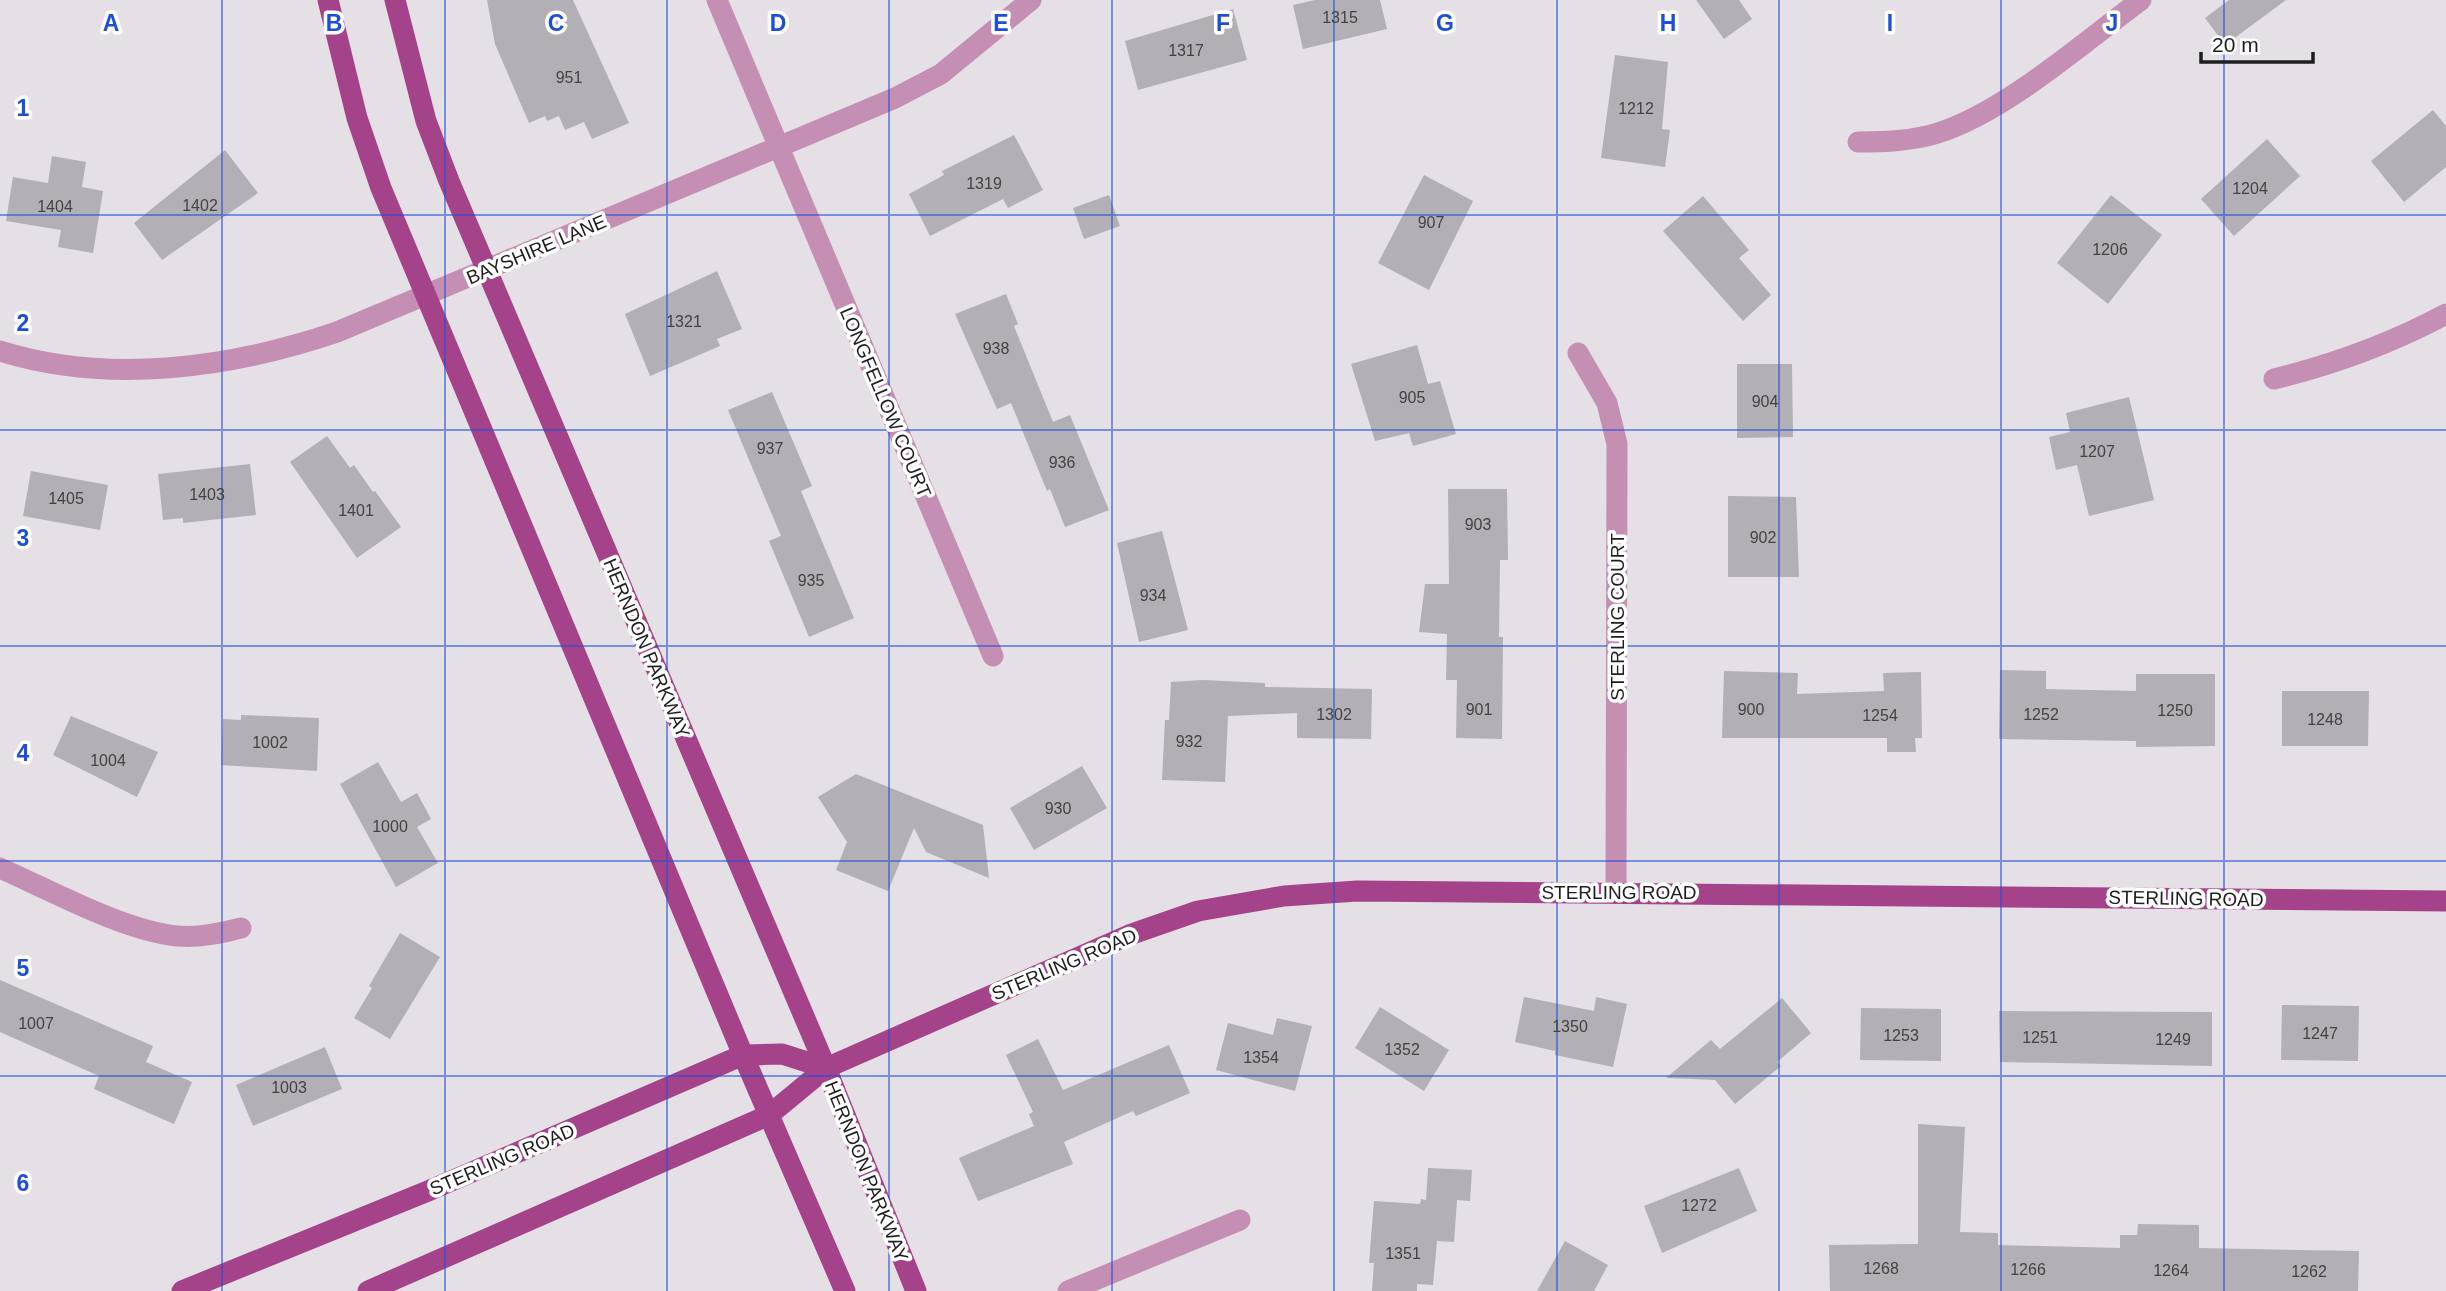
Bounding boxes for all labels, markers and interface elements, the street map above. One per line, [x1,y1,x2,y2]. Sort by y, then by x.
house number: 1315 [1322,9,1358,26]
text: A [103,10,119,36]
text: B [326,10,342,36]
text: C [548,10,564,36]
text: D [770,10,786,36]
text: E [993,10,1009,36]
text: F [1216,10,1230,36]
text: G [1436,10,1454,36]
text: H [1660,10,1676,36]
text: I [1887,10,1893,36]
text: J [2106,10,2118,36]
scale bar [2201,21,2313,65]
text: 20 m [2212,33,2259,56]
house number: 1317 [1168,42,1204,59]
house number: 951 [556,69,582,86]
text: 1 [17,95,30,121]
house number: 1212 [1618,100,1654,117]
house number: 1319 [966,175,1002,192]
house number: 1204 [2232,180,2268,197]
house number: 1402 [182,197,218,214]
house number: 1404 [37,198,73,215]
street label: BAYSHIRE LANE [463,211,609,288]
house number: 907 [1418,214,1444,231]
house number: 1206 [2092,241,2128,258]
street label: LONGFELLOW COURT [836,304,935,501]
text: 2 [17,310,29,336]
house number: 1321 [666,313,702,330]
house number: 938 [983,340,1009,357]
house number: 905 [1399,389,1425,406]
house number: 904 [1752,393,1778,410]
house number: 937 [757,440,783,457]
house number: 1207 [2079,443,2115,460]
house number: 936 [1049,454,1075,471]
house number: 1403 [189,486,225,503]
house number: 1405 [48,490,84,507]
house number: 1401 [338,502,374,519]
house number: 903 [1465,516,1491,533]
text: 3 [17,525,29,551]
house number: 902 [1750,529,1776,546]
street label: STERLING COURT [1607,533,1628,701]
street label: HERNDON PARKWAY [599,555,694,741]
house number: 935 [798,572,824,589]
house number: 934 [1140,587,1166,604]
house number: 901 [1466,701,1492,718]
house number: 900 [1738,701,1764,718]
house number: 1250 [2157,702,2193,719]
house number: 1302 [1316,706,1352,723]
house number: 1252 [2023,706,2059,723]
house number: 1254 [1862,707,1898,724]
house number: 1248 [2307,711,2343,728]
house number: 932 [1176,733,1202,750]
house number: 1002 [252,734,288,751]
text: 4 [17,740,30,766]
house number: 1004 [90,752,126,769]
house number: 930 [1045,800,1071,817]
house number: 1000 [372,818,408,835]
street label: STERLING ROAD [1541,882,1697,903]
street label: STERLING ROAD [2108,887,2264,910]
street label: STERLING ROAD [989,924,1140,1004]
text: 5 [17,955,30,981]
house number: 1007 [18,1015,54,1032]
house number: 1350 [1552,1018,1588,1035]
house number: 1247 [2302,1025,2338,1042]
house number: 1253 [1883,1027,1919,1044]
house number: 1251 [2022,1029,2058,1046]
house number: 1249 [2155,1031,2191,1048]
house number: 1352 [1384,1041,1420,1058]
house number: 1354 [1243,1049,1279,1066]
street label: HERNDON PARKWAY [821,1078,913,1265]
house number: 1003 [271,1079,307,1096]
street label: STERLING ROAD [427,1119,578,1199]
text: 6 [17,1170,29,1196]
house number: 1272 [1681,1197,1717,1214]
house number: 1351 [1385,1245,1421,1262]
house number: 1268 [1863,1260,1899,1277]
house number: 1266 [2010,1261,2046,1278]
house number: 1264 [2153,1262,2189,1279]
house number: 1262 [2291,1263,2327,1280]

